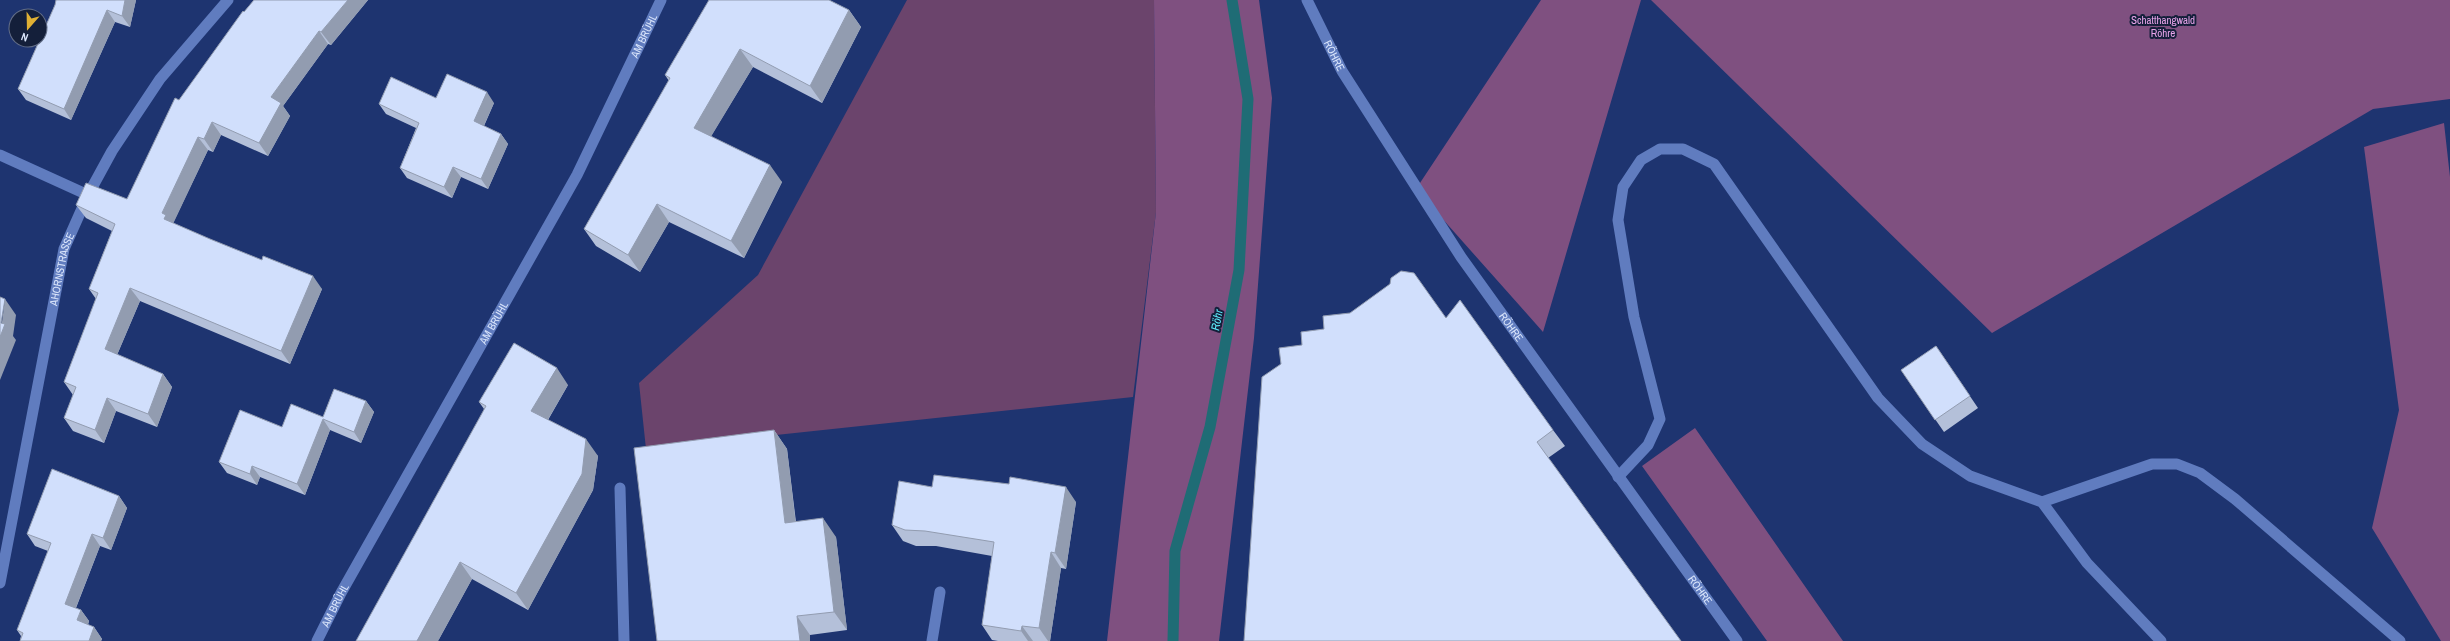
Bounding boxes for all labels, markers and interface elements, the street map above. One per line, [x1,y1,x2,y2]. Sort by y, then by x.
north arrow [8,8,48,48]
street label: AM BRÜHL [627,12,660,61]
park label: Schatthangwald Röhre [2131,13,2195,40]
text: N [19,30,30,45]
street label: RÖHRE [1321,38,1348,73]
street label: AHORNSTRASSE [46,230,77,308]
street label: AM BRÜHL [476,299,511,347]
water label: Röhr [1207,307,1227,332]
street label: RÖHRE [1496,310,1526,344]
street label: RÖHRE [1685,573,1716,607]
street label: AM BRÜHL [318,581,352,630]

